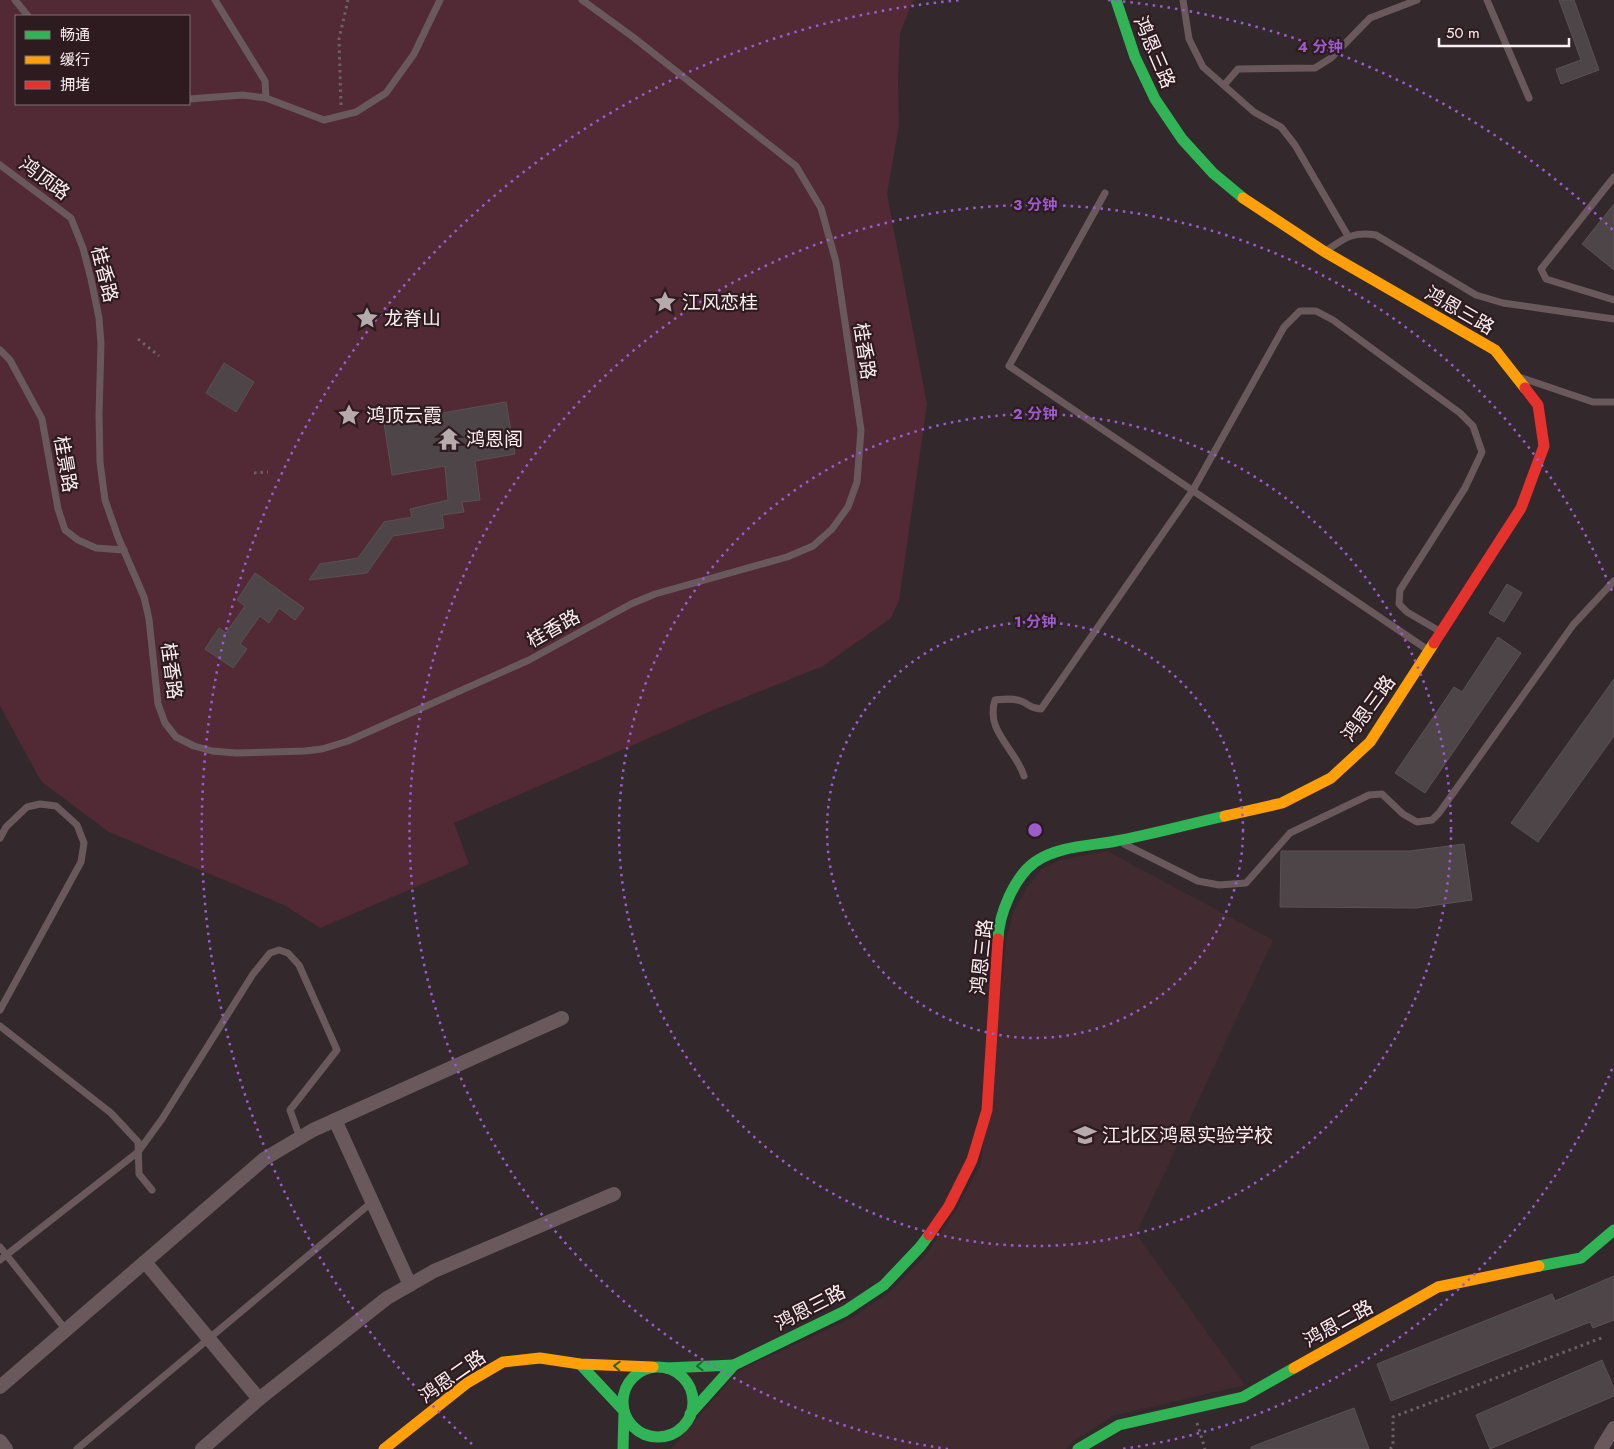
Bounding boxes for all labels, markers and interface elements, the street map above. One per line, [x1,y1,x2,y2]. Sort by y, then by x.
street label: 鸿恩三路 [1127,12,1182,92]
legend [15,15,190,105]
scale bar [1439,15,1569,47]
text: 50 m [1446,22,1480,44]
text: 畅通 [60,24,90,46]
text: 4 分钟 [1298,36,1342,58]
text: 缓行 [60,49,90,71]
text: 拥堵 [60,74,90,96]
street label: 鸿顶路 [14,150,76,206]
text: 3 分钟 [1013,194,1057,216]
street label: 桂香路 [85,243,125,305]
street label: 鸿恩三路 [1420,280,1499,341]
place icon: 江风恋桂 [652,289,678,315]
place label: 江风恋桂 [682,289,758,316]
place icon: 龙脊山 [354,305,380,331]
place label: 龙脊山 [384,305,441,332]
street label: 桂香路 [847,321,882,381]
place icon: 鸿顶云霞 [336,402,362,428]
place label: 鸿顶云霞 [366,402,442,429]
text: 2 分钟 [1013,403,1057,425]
temple icon: 鸿恩阁 [436,426,462,452]
place label: 鸿恩阁 [466,426,523,453]
street label: 桂景路 [47,434,84,495]
street label: 桂香路 [522,603,585,654]
text: 1 分钟 [1014,611,1056,633]
street label: 桂香路 [155,641,188,701]
street label: 鸿恩三路 [1335,670,1402,747]
centre of rings [1026,821,1044,839]
street label: 鸿恩三路 [964,918,999,996]
school or university icon: 江北区鸿恩实验学校 [1072,1122,1098,1148]
place label: 江北区鸿恩实验学校 [1102,1122,1273,1149]
street label: 鸿恩三路 [770,1278,850,1337]
street label: 鸿恩二路 [1298,1293,1378,1354]
street label: 鸿恩二路 [413,1344,491,1409]
one-way arrow [613,1360,621,1371]
one-way arrow [695,1361,703,1372]

